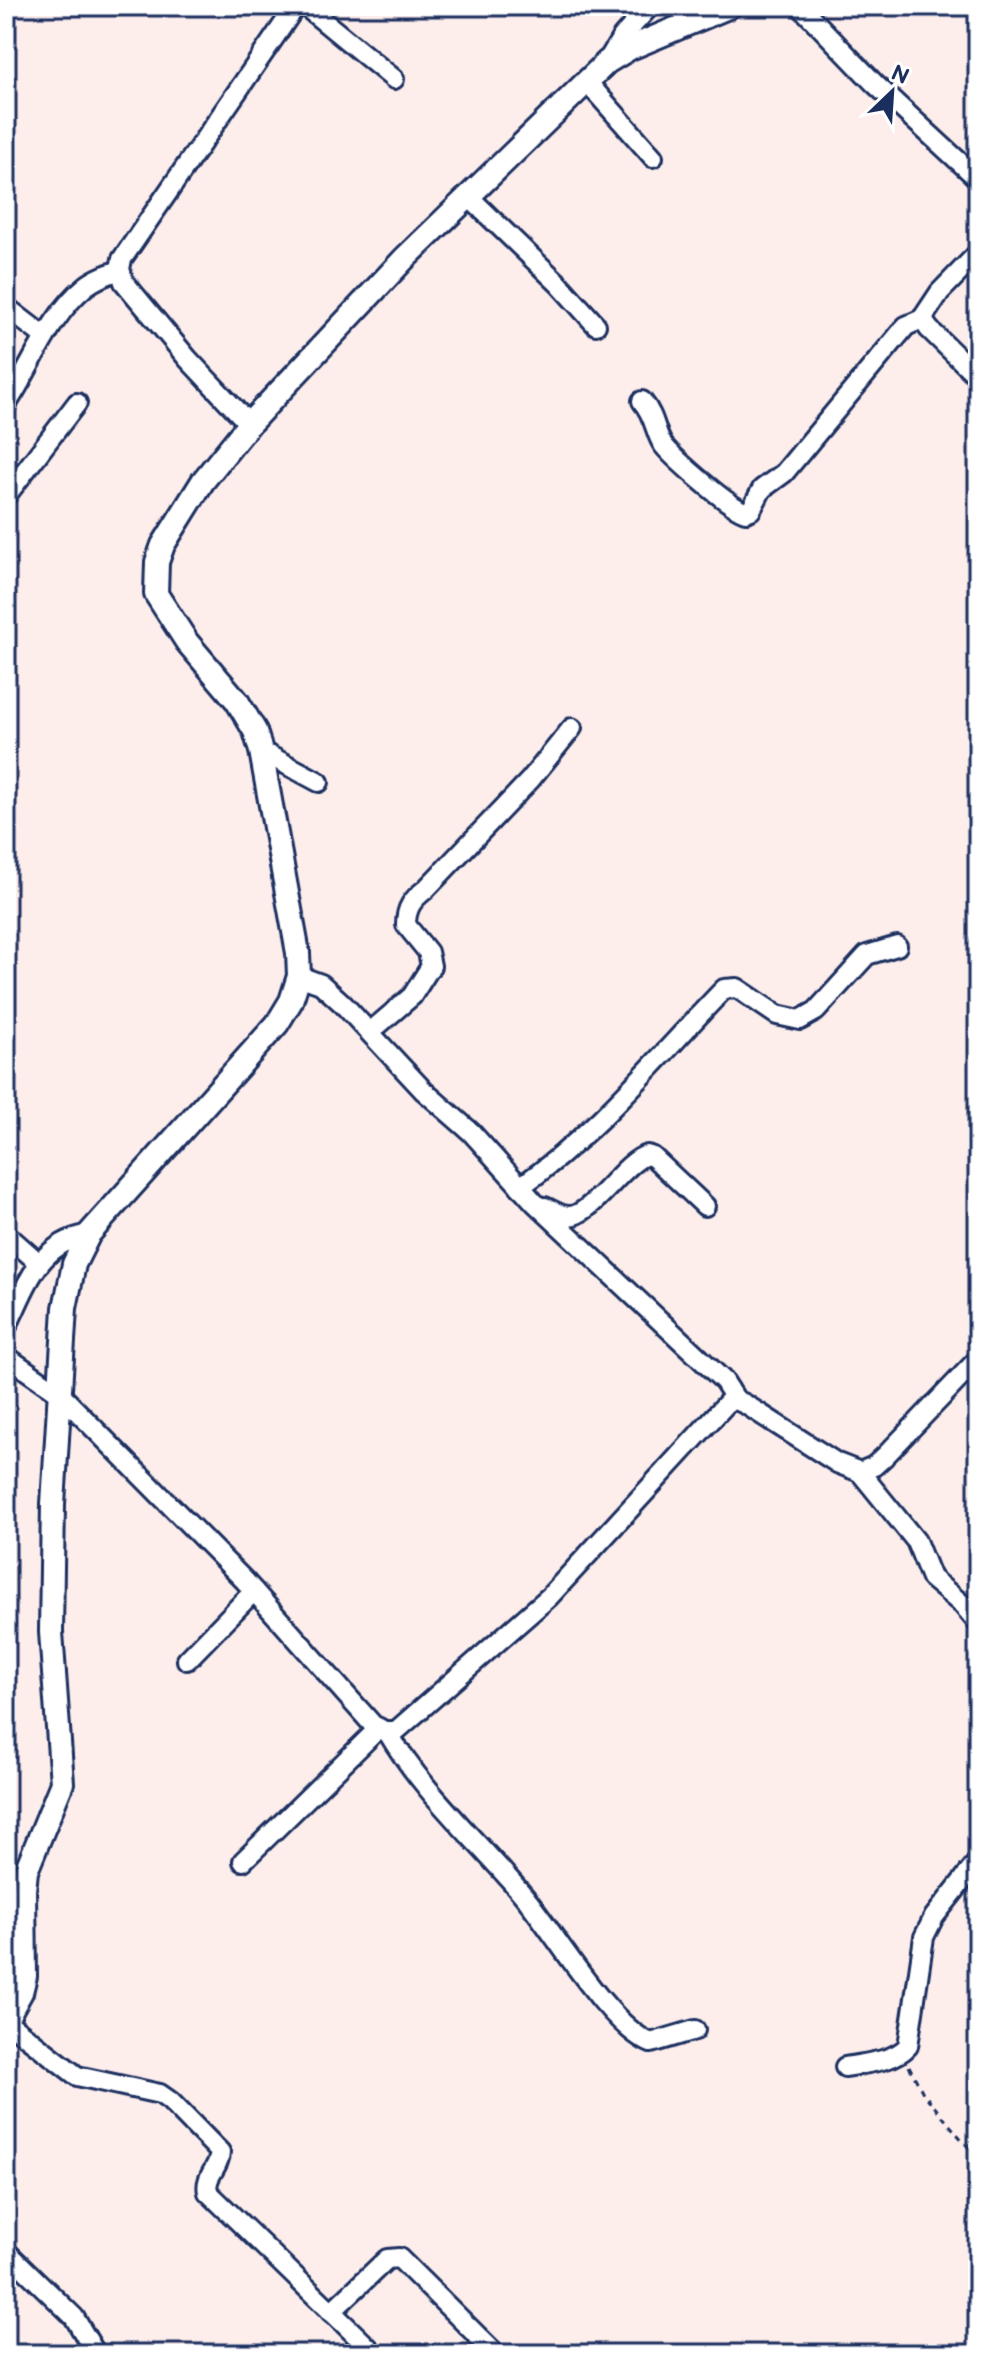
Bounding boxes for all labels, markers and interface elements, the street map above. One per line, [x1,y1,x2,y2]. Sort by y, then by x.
north arrow [852,52,932,132]
text: N [887,60,913,91]

